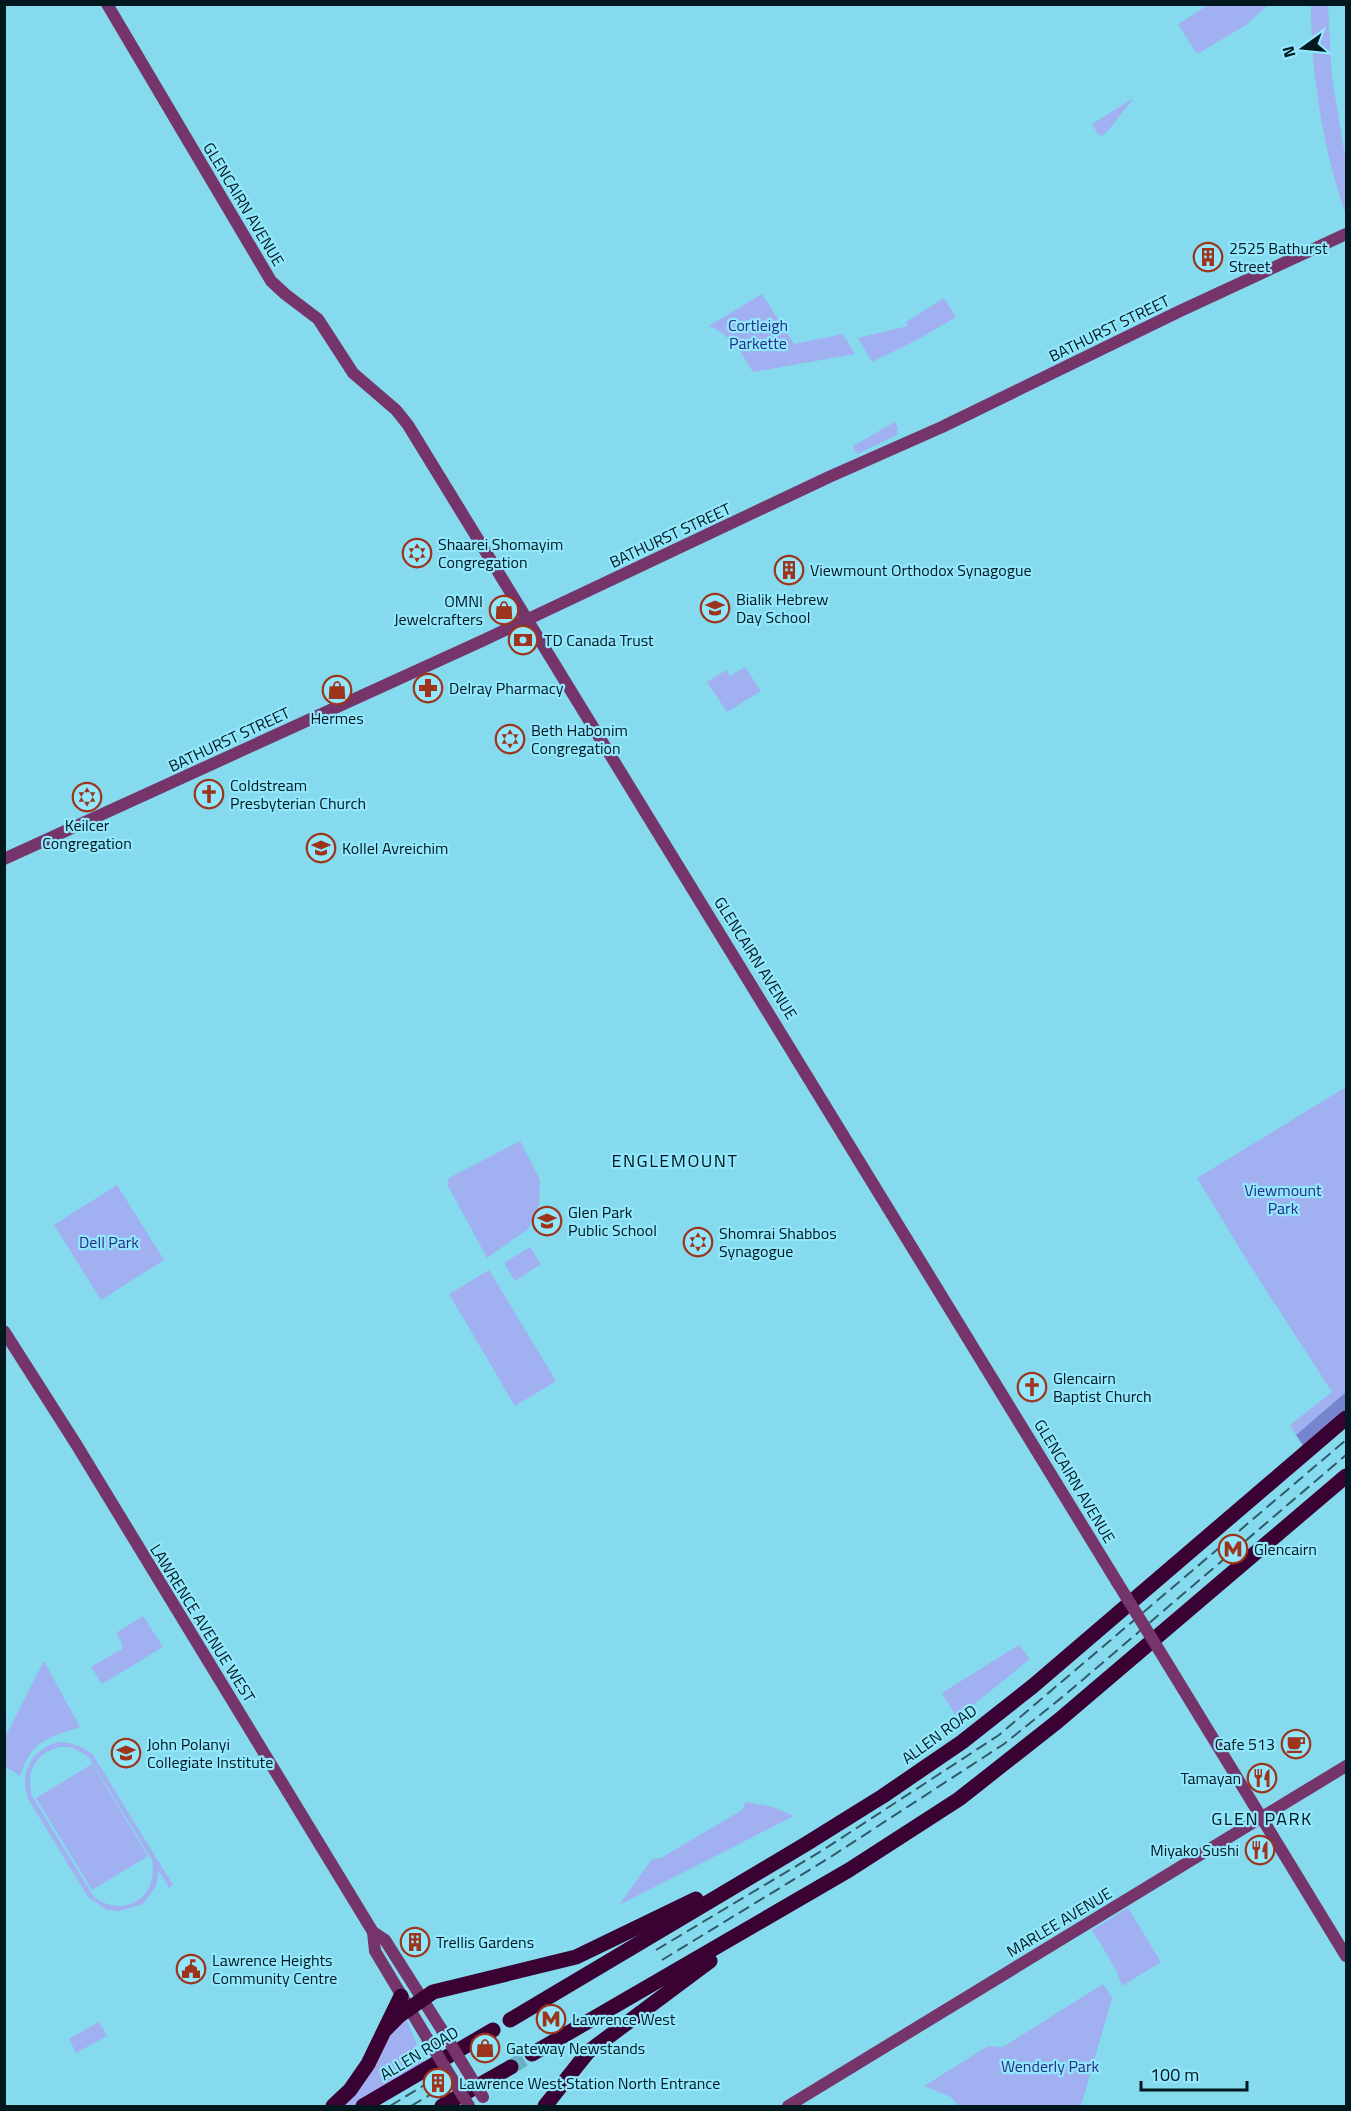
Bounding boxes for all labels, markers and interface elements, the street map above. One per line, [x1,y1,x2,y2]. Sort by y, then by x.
north arrow [1273,18,1333,78]
text: N [1275,43,1302,60]
street label: GLENCAIRN AVENUE [197,137,291,271]
place label: 2525 Bathurst Street [1229,236,1328,278]
building icon: 2525 Bathurst Street [1192,241,1224,273]
street label: BATHURST STREET [1045,288,1174,368]
park label: Cortleigh Parkette [728,313,788,355]
street label: BATHURST STREET [605,496,735,574]
place label: Shaarei Shomayim Congregation [438,532,563,574]
synagogue icon: Shaarei Shomayim Congregation [401,537,433,569]
building icon: Viewmount Orthodox Synagogue [773,554,805,586]
place label: Viewmount Orthodox Synagogue [810,558,1032,582]
place label: Bialik Hebrew Day School [736,587,829,629]
place label: OMNI Jewelcrafters [394,589,483,631]
school or university icon: Bialik Hebrew Day School [699,592,731,624]
shop icon: OMNI Jewelcrafters [488,594,520,626]
bank icon: TD Canada Trust [507,624,539,656]
place label: TD Canada Trust [544,628,654,652]
pharmacy icon: Delray Pharmacy [412,672,444,704]
shop icon: Hermes [321,674,353,706]
place label: Delray Pharmacy [449,676,564,700]
street label: BATHURST STREET [164,700,294,778]
place label: Hermes [310,706,364,730]
place label: Beth Habonim Congregation [531,718,628,760]
synagogue icon: Beth Habonim Congregation [494,723,526,755]
place label: Coldstream Presbyterian Church [230,773,366,815]
church icon: Coldstream Presbyterian Church [193,778,225,810]
synagogue icon: Keilcer Congregation [71,781,103,813]
place label: Keilcer Congregation [42,813,132,855]
school or university icon: Kollel Avreichim [305,832,337,864]
place label: Kollel Avreichim [342,836,448,860]
street label: GLENCAIRN AVENUE [709,892,804,1024]
district label: ENGLEMOUNT [611,1147,739,1174]
park label: Viewmount Park [1244,1178,1322,1220]
place label: Glen Park Public School [568,1200,657,1242]
school or university icon: Glen Park Public School [531,1205,563,1237]
place label: Shomrai Shabbos Synagogue [719,1221,837,1263]
synagogue icon: Shomrai Shabbos Synagogue [682,1226,714,1258]
park label: Dell Park [79,1230,139,1254]
place label: Glencairn Baptist Church [1053,1366,1152,1408]
church icon: Glencairn Baptist Church [1016,1371,1048,1403]
street label: GLENCAIRN AVENUE [1028,1414,1122,1548]
metro station icon: Glencairn [1217,1533,1249,1565]
place label: Glencairn [1254,1537,1317,1561]
street label: LAWRENCE AVENUE WEST [144,1539,262,1707]
street label: ALLEN ROAD [896,1698,982,1770]
cafe icon: Cafe 513 [1280,1728,1312,1760]
place label: John Polanyi Collegiate Institute [147,1732,273,1774]
place label: Cafe 513 [1215,1732,1275,1756]
school or university icon: John Polanyi Collegiate Institute [110,1737,142,1769]
restaurant icon: Tamayan [1246,1762,1278,1794]
place label: Tamayan [1180,1766,1241,1790]
district label: GLEN PARK [1211,1805,1313,1832]
restaurant icon: Miyako Sushi [1244,1834,1276,1866]
place label: Miyako Sushi [1150,1838,1239,1862]
street label: MARLEE AVENUE [1002,1881,1116,1963]
building icon: Trellis Gardens [399,1926,431,1958]
place label: Trellis Gardens [436,1930,534,1954]
place label: Lawrence Heights Community Centre [212,1948,337,1990]
public building icon: Lawrence Heights Community Centre [175,1953,207,1985]
metro station icon: Lawrence West [535,2003,567,2035]
place label: Lawrence West [572,2007,676,2031]
street label: ALLEN ROAD [375,2020,463,2086]
shop icon: Gateway Newstands [469,2032,501,2064]
place label: Gateway Newstands [506,2036,645,2060]
park label: Wenderly Park [1001,2054,1099,2078]
scale bar [1141,2054,1248,2092]
text: 100 m [1150,2061,1199,2088]
building icon: Lawrence West Station North Entrance [422,2067,454,2099]
place label: Lawrence West Station North Entrance [459,2071,720,2095]

